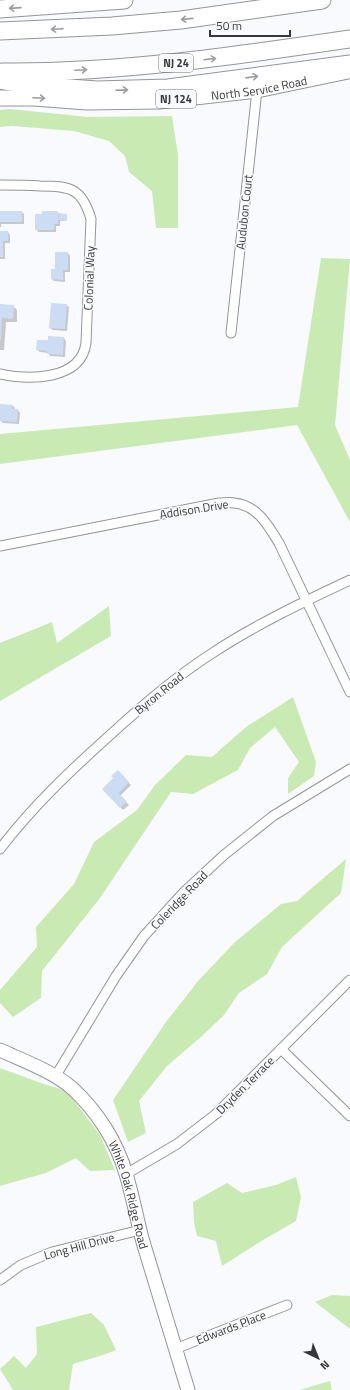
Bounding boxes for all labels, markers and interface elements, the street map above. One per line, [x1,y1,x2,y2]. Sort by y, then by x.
one-way arrow [9,5,22,12]
scale bar [210,12,290,38]
one-way arrow [181,15,194,23]
text: 50 m [216,16,242,35]
one-way arrow [51,25,64,33]
road number: NJ 24 [159,54,193,72]
one-way arrow [203,55,216,63]
one-way arrow [74,66,87,73]
street label: North Service Road [210,70,309,105]
one-way arrow [245,73,258,81]
one-way arrow [115,86,128,93]
road number: NJ 124 [156,90,196,108]
one-way arrow [32,95,45,102]
street label: Audubon Court [231,173,257,251]
street label: Colonial Way [78,245,100,311]
street label: Addison Drive [158,494,230,524]
street label: Byron Road [130,667,188,719]
street label: Coleridge Road [146,866,212,934]
street label: Dryden Terrace [211,1051,279,1119]
street label: White Oak Ridge Road [104,1137,154,1251]
street label: Long Hill Drive [42,1227,116,1265]
street label: Edwards Place [193,1305,269,1349]
north arrow [298,1338,338,1378]
text: N [317,1357,333,1374]

